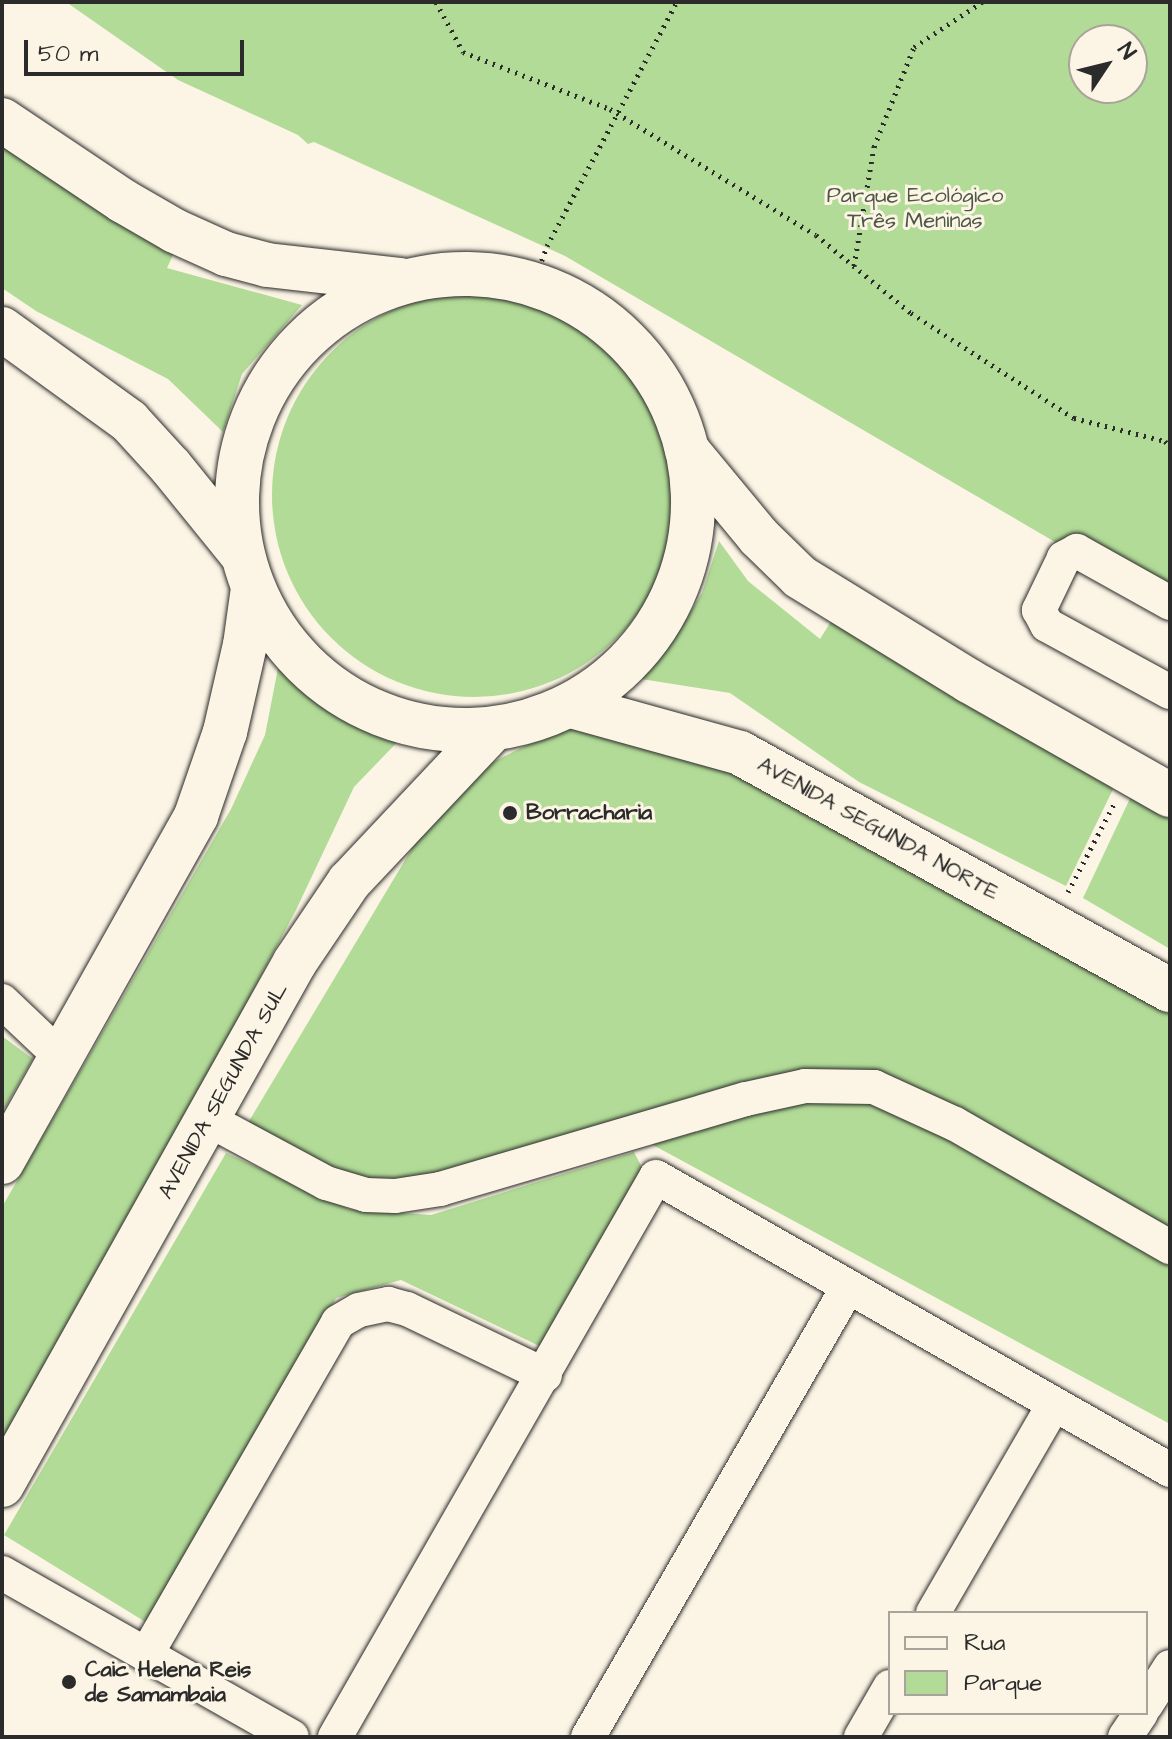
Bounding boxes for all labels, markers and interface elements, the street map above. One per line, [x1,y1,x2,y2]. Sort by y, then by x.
scale bar [28,24,248,74]
north arrow [1068,24,1148,104]
text: 50 m [38,37,98,71]
text: N [1110,37,1143,66]
park label: Parque Ecológico Três Meninas [827,182,1003,234]
street label: AVENIDA SEGUNDA NORTE [753,752,1003,906]
place label: Borracharia [526,800,652,826]
marker: Borracharia [501,804,519,822]
street label: AVENIDA SEGUNDA SUL [153,978,293,1204]
legend [888,1611,1148,1715]
text: Rua [964,1626,1006,1660]
place label: Caic Helena Reis de Samambaia [85,1656,251,1708]
text: Parque [964,1666,1042,1700]
marker: Caic Helena Reis de Samambaia [60,1673,78,1691]

